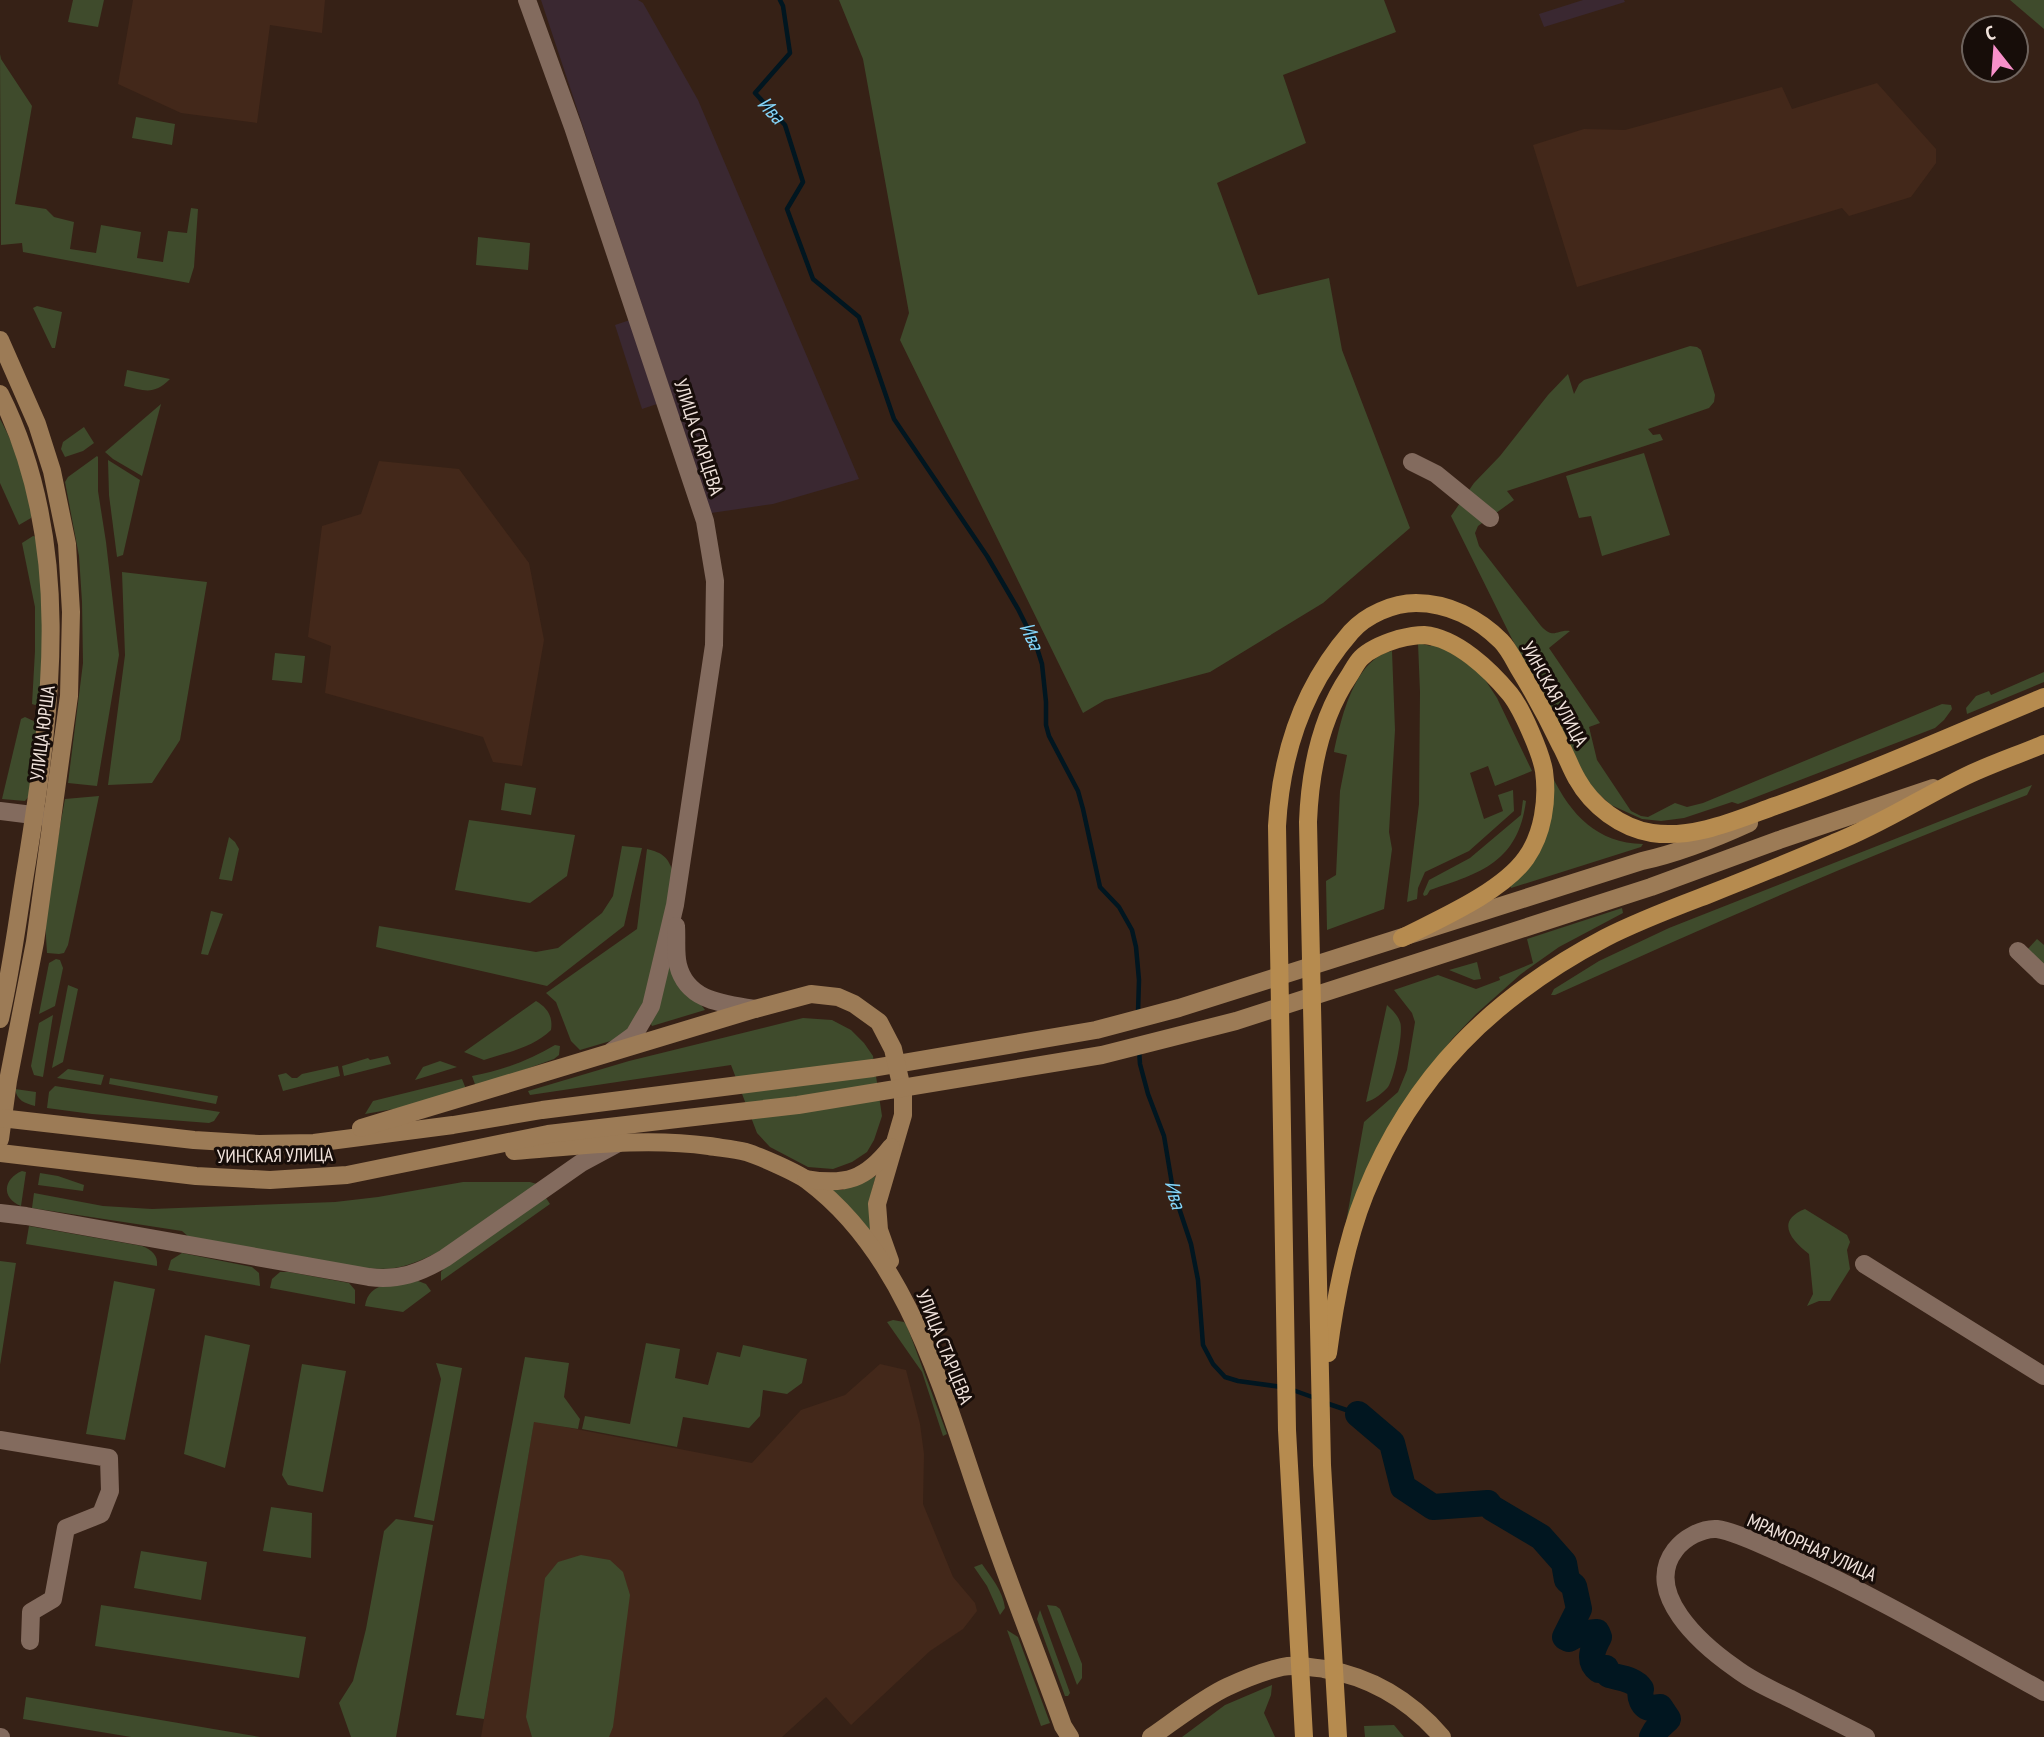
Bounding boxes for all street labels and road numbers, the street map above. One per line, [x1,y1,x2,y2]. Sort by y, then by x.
street label: УЛИЦА СТАРЦЕВА [669,376,729,498]
street label: УИНСКАЯ УЛИЦА [1516,637,1594,751]
street label: УЛИЦА ЮРША [24,684,60,782]
street label: УИНСКАЯ УЛИЦА [217,1142,333,1168]
street label: УЛИЦА СТАРЦЕВА [911,1286,979,1408]
street label: МРАМОРНАЯ УЛИЦА [1744,1508,1880,1586]

